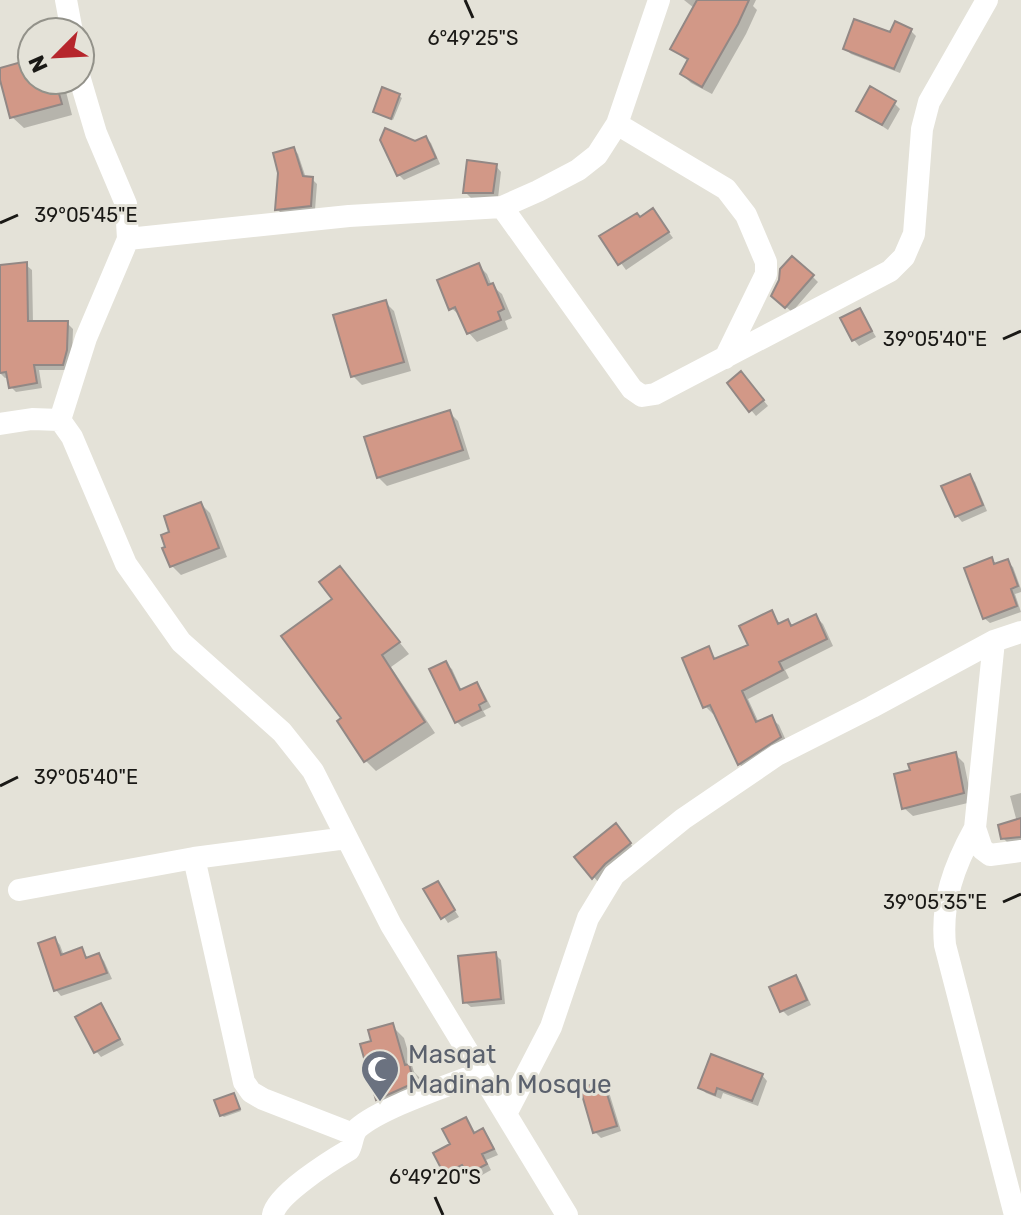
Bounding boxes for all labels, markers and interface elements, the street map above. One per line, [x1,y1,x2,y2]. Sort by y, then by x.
north arrow [16,16,96,96]
text: 6°49'25"S [428,26,518,50]
text: N [23,51,54,77]
text: 39°05'45"E [34,203,138,227]
text: 39°05'40"E [883,327,987,351]
text: 39°05'40"E [34,765,138,789]
text: 39°05'35"E [883,890,987,914]
place label: Masqat Madinah Mosque [408,1039,612,1100]
mosque icon: Masqat Madinah Mosque [359,1048,401,1103]
text: 6°49'20"S [389,1165,481,1189]

